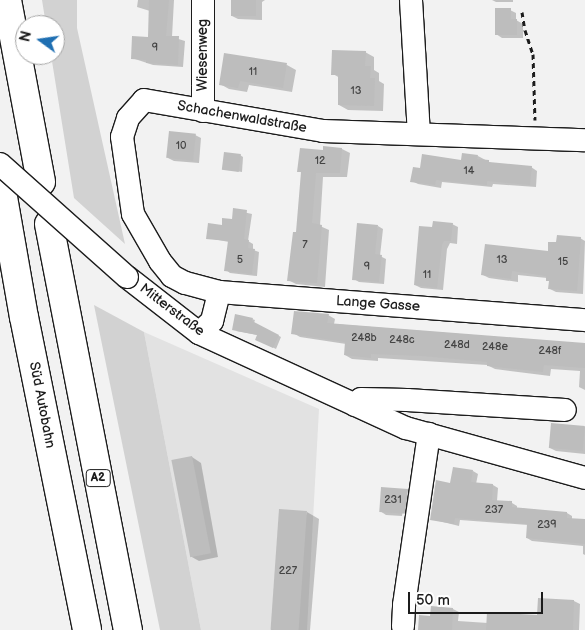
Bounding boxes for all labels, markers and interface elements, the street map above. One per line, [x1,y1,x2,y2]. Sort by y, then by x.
north arrow [15,15,65,65]
street label: Wiesenweg [195,19,211,91]
text: N [16,29,35,44]
house number: 9 [152,41,158,55]
house number: 11 [249,65,257,79]
house number: 13 [350,84,362,98]
street label: Schachenwaldstraße [176,97,308,137]
house number: 10 [176,139,186,153]
house number: 12 [315,154,325,168]
house number: 14 [464,164,474,178]
house number: 7 [302,238,308,252]
house number: 5 [237,253,243,267]
house number: 13 [496,253,508,267]
house number: 15 [558,255,568,269]
house number: 9 [364,260,370,274]
house number: 11 [423,268,431,282]
street label: Mitterstraße [136,280,208,340]
street label: Lange Gasse [335,293,421,315]
house number: 248b [351,331,377,345]
house number: 248c [389,333,415,347]
house number: 248d [444,338,470,352]
house number: 248e [482,340,508,354]
house number: 248f [539,344,561,358]
street label: Süd Autobahn [25,360,59,450]
road number: A2 [86,468,110,488]
house number: 231 [384,493,402,507]
house number: 237 [485,503,503,517]
house number: 239 [537,518,557,532]
house number: 227 [279,564,297,578]
scale bar [410,582,545,614]
text: 50 m [416,591,450,610]

